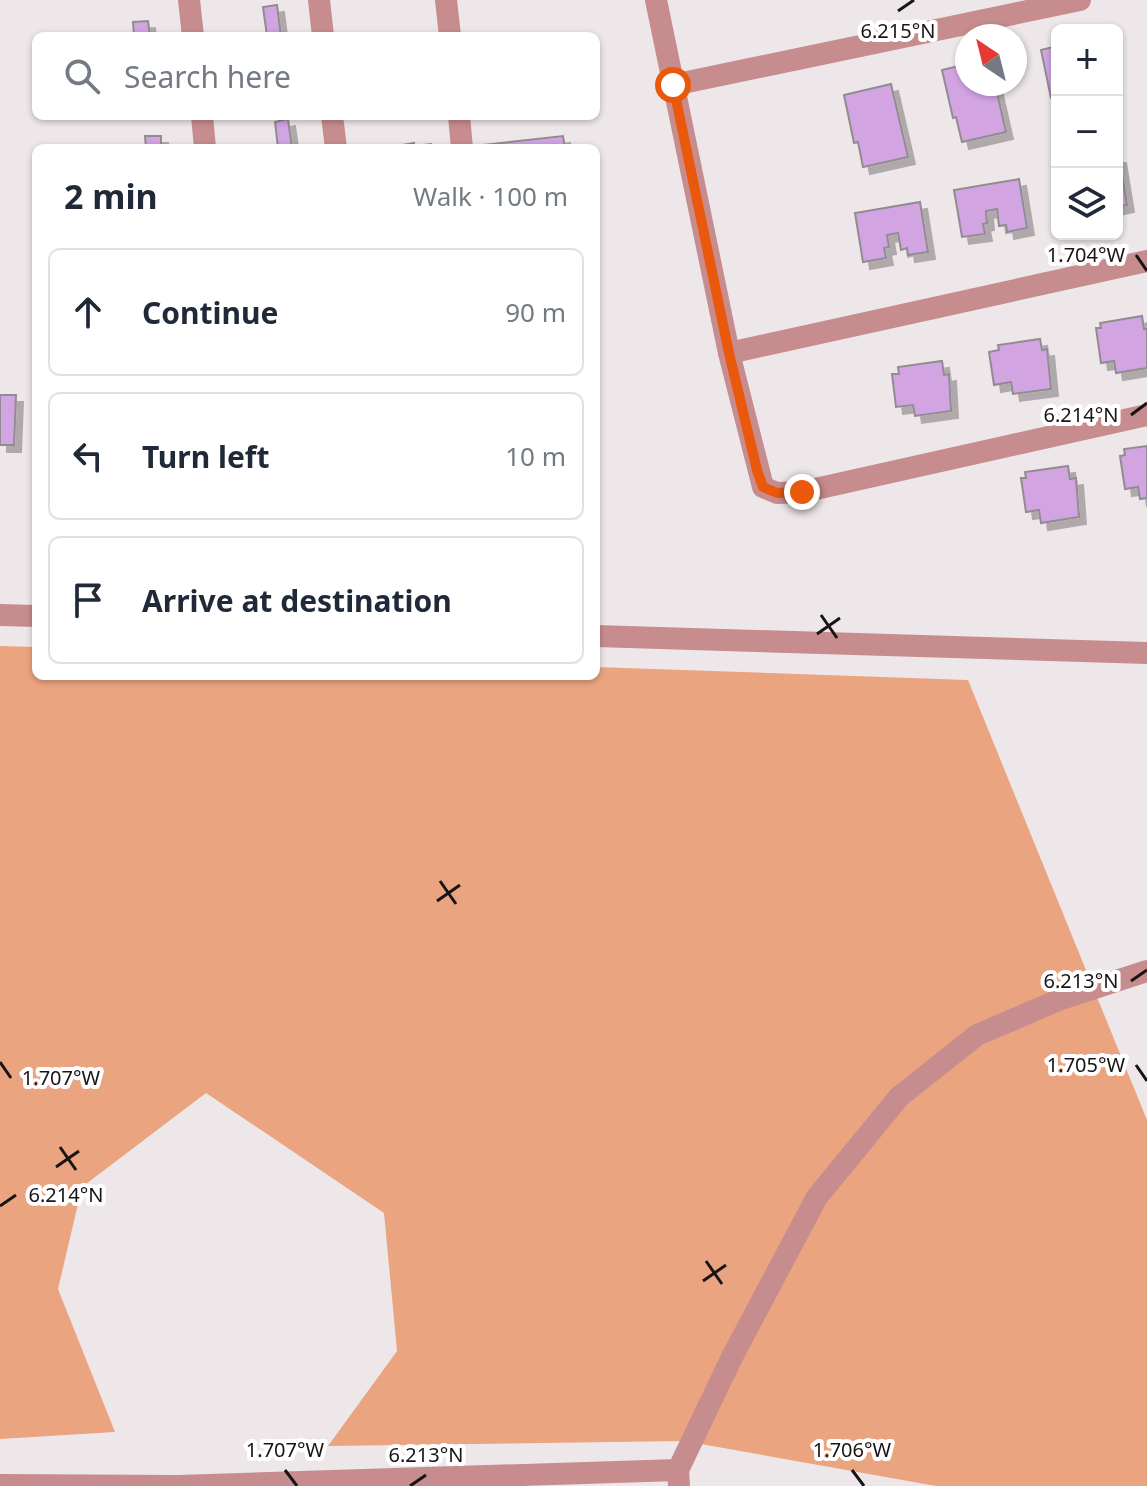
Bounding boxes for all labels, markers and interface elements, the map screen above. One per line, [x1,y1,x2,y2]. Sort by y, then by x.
text: 6.215°N [861,17,935,44]
north arrow [955,24,1027,96]
map controls [1051,24,1123,240]
button: + [1051,24,1123,96]
search box [32,32,600,120]
icon: search [60,54,104,98]
text: Search here [124,56,291,97]
route start [655,67,691,103]
button: − [1051,96,1123,168]
button: layers [1051,168,1123,240]
text: 2 min [64,173,158,219]
text: Walk · 100 m [413,178,568,214]
text: 1.704°W [1047,241,1126,268]
icon: ahead [66,290,110,334]
text: Continue [142,292,278,333]
text: 90 m [505,294,566,330]
text: 6.214°N [1044,401,1118,428]
icon: left [66,434,110,478]
text: Turn left [142,436,270,477]
text: 10 m [505,438,566,474]
route end [784,474,820,510]
icon: arrive [66,578,110,622]
text: Arrive at destination [142,580,452,621]
text: 6.213°N [1044,967,1118,994]
text: 1.705°W [1047,1051,1126,1078]
text: 1.707°W [22,1064,101,1091]
text: 6.214°N [29,1181,103,1208]
text: 1.707°W [246,1436,325,1463]
text: 1.706°W [813,1436,892,1463]
text: 6.213°N [389,1441,463,1468]

